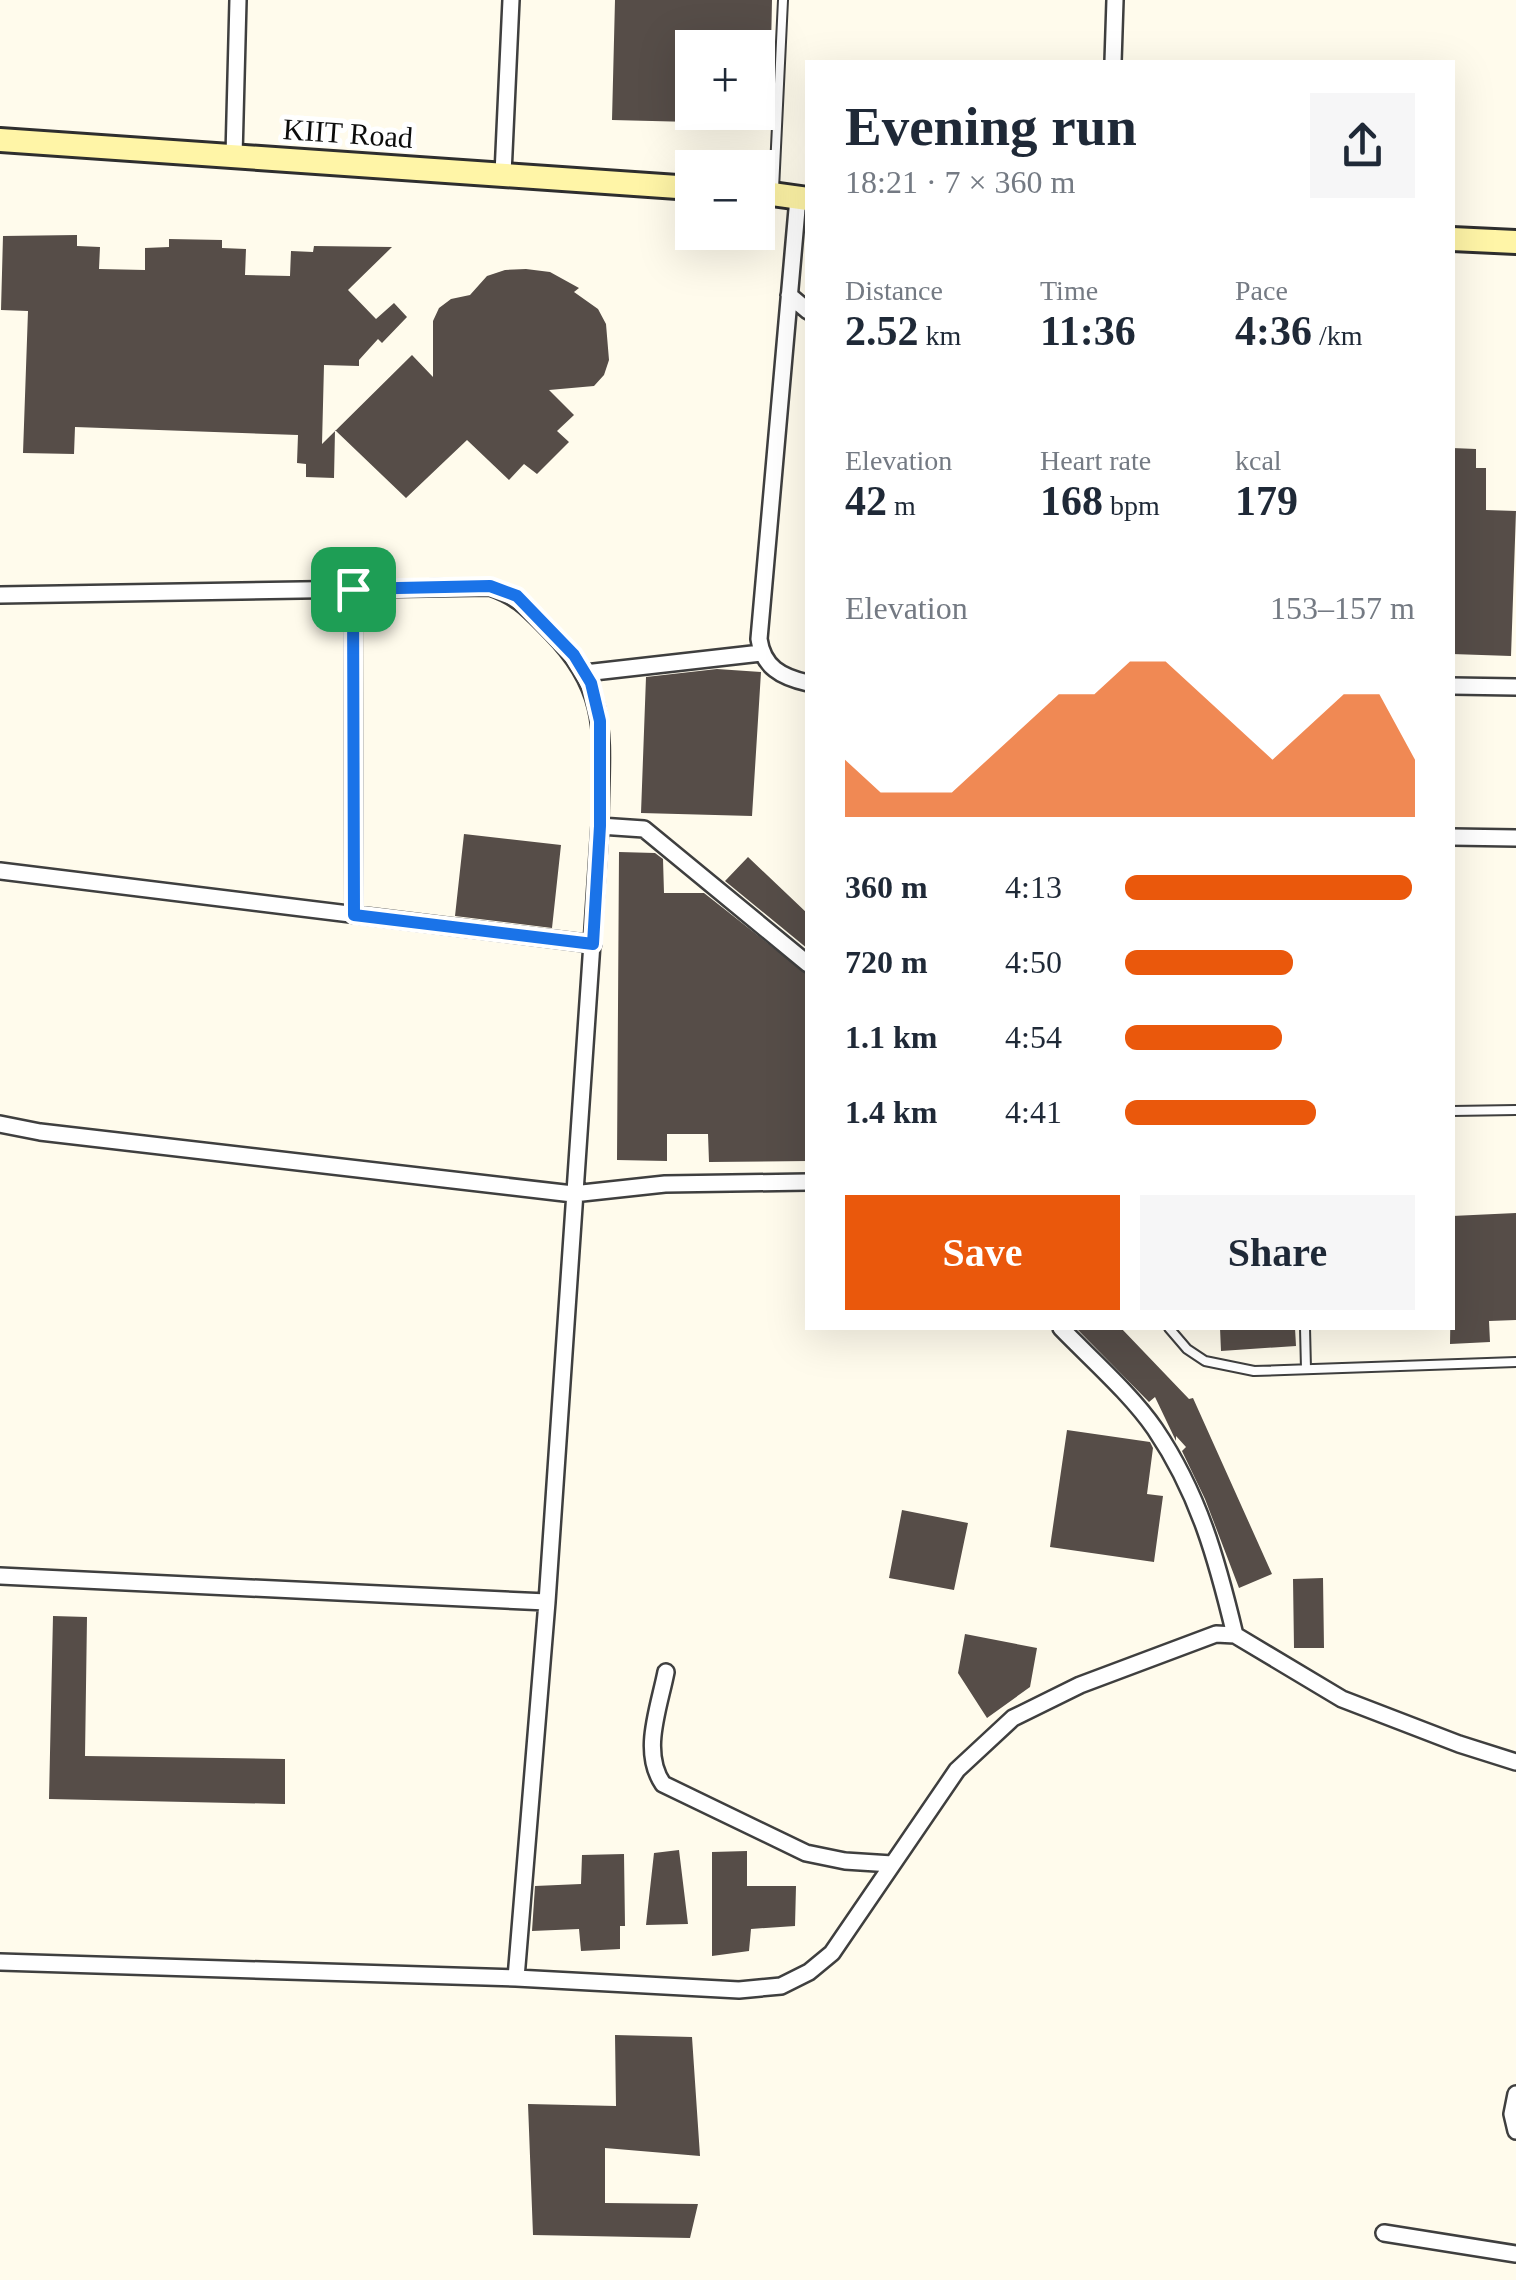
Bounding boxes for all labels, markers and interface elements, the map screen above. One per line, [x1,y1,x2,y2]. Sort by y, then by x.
map controls [675,30,775,250]
button: + [675,30,775,130]
button: share [1310,93,1415,198]
text: Evening run [845,96,1137,157]
street label: KIIT Road [282,112,414,154]
button: − [675,150,775,250]
text: 18:21 · 7 × 360 m [845,164,1075,200]
text: Distance [845,275,943,306]
text: Time [1040,275,1098,306]
text: Pace [1235,275,1288,306]
text: 2.52 [845,308,919,354]
text: 11:36 [1040,308,1136,354]
text: 4:36 [1235,308,1312,354]
text: km [919,320,961,351]
text: /km [1312,320,1363,351]
text: Elevation [845,445,952,476]
text: Heart rate [1040,445,1151,476]
text: kcal [1235,445,1282,476]
text: 42 [845,478,887,524]
text: 168 [1040,478,1103,524]
text: 179 [1235,478,1298,524]
text: m [887,490,916,521]
text: bpm [1103,490,1160,521]
pin [311,547,396,632]
icon: arrive [326,562,381,617]
text: Elevation [845,590,968,626]
text: 153–157 m [1270,590,1415,626]
text: 360 m [845,869,928,905]
text: 4:13 [1005,869,1062,905]
text: 720 m [845,944,928,980]
text: 4:50 [1005,944,1062,980]
text: 1.1 km [845,1019,937,1055]
text: 4:54 [1005,1019,1062,1055]
text: 1.4 km [845,1094,937,1130]
text: 4:41 [1005,1094,1062,1130]
button: Save [845,1195,1120,1310]
button: Share [1140,1195,1415,1310]

